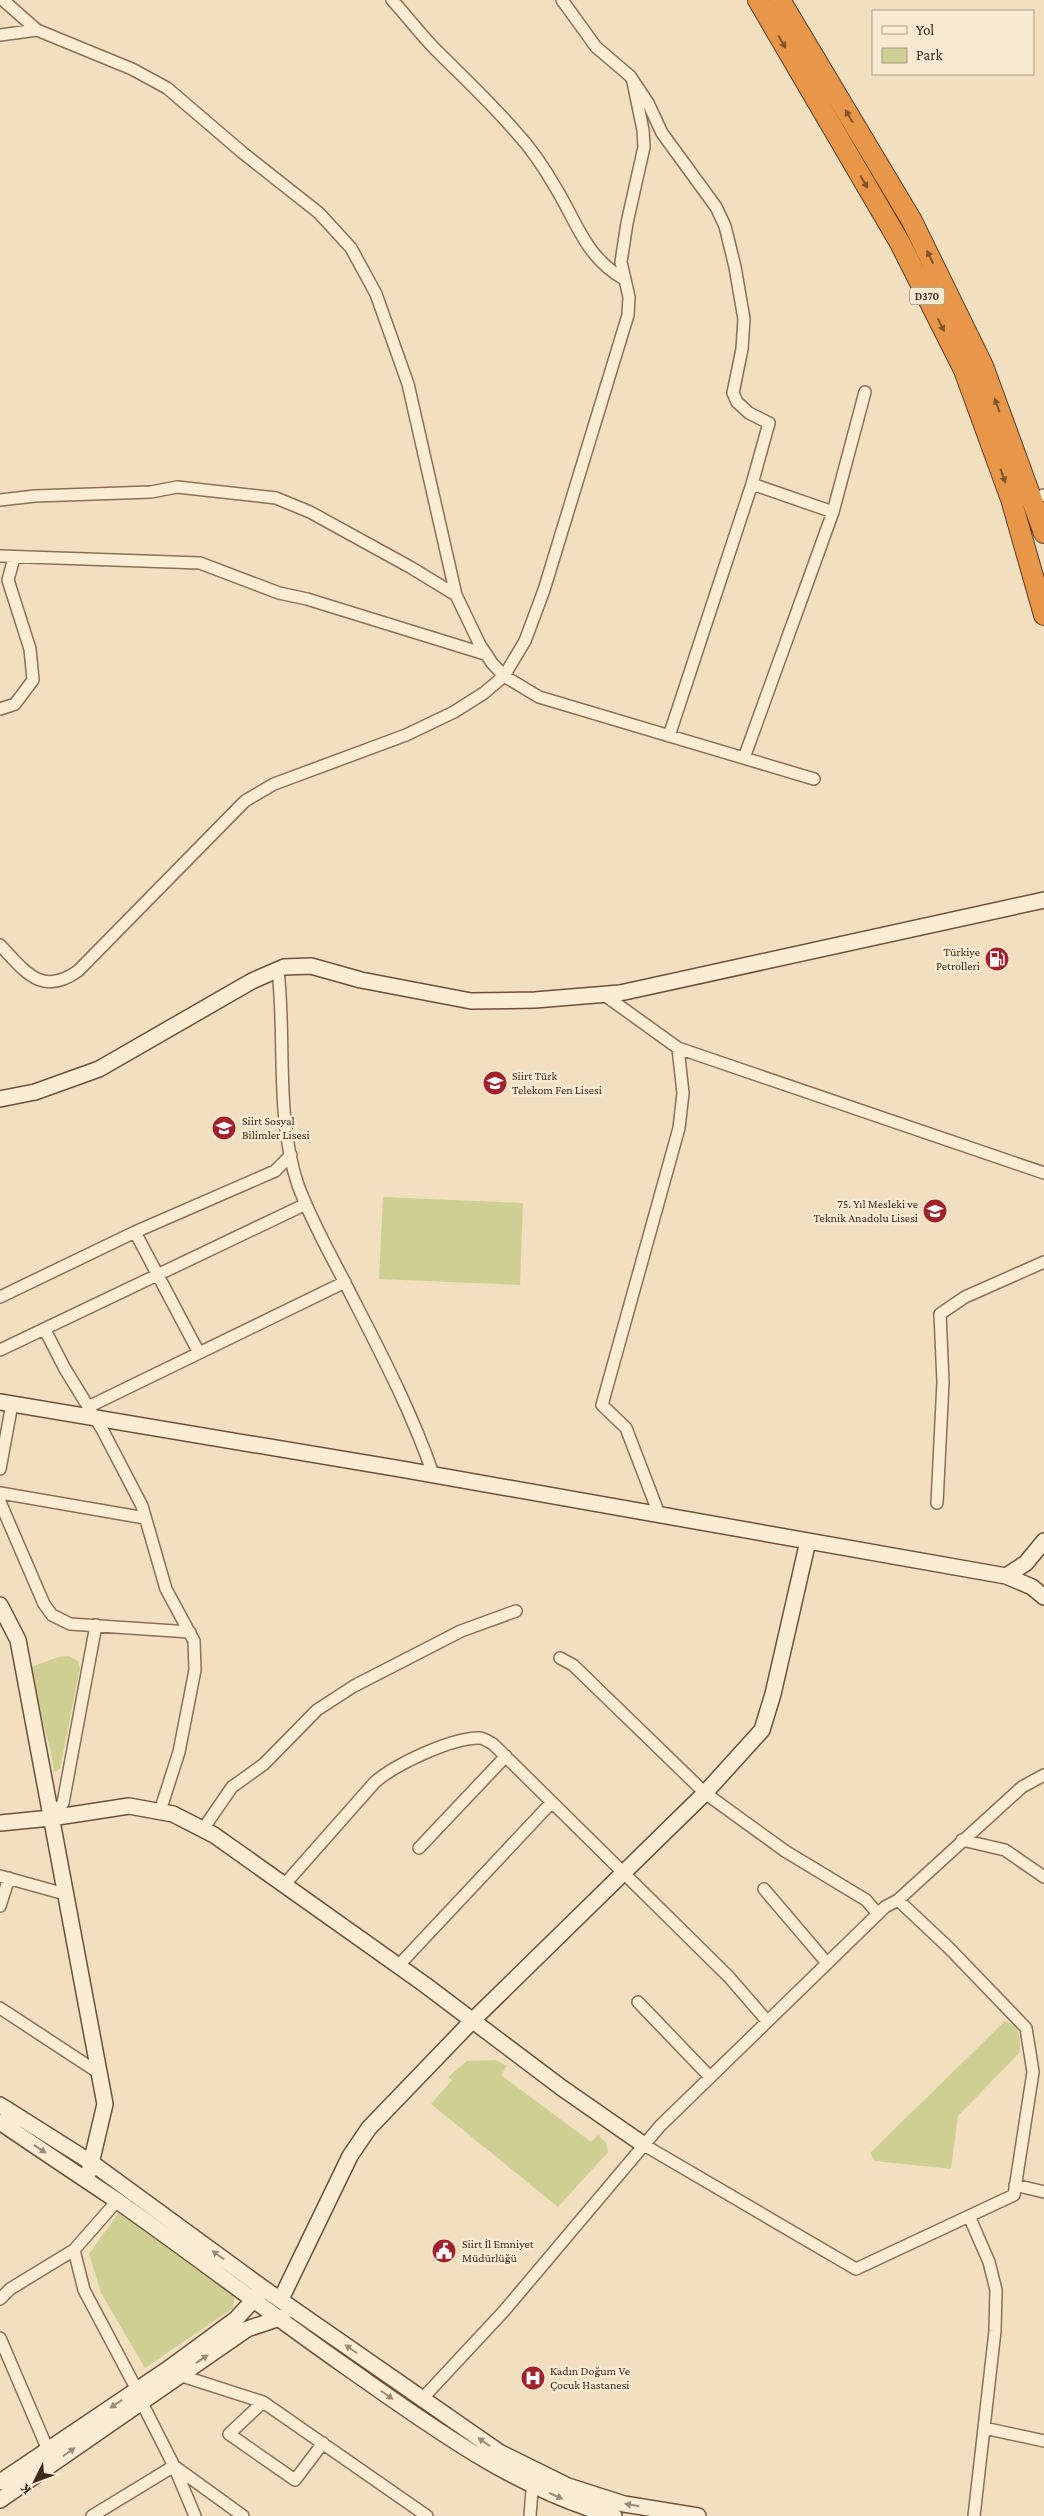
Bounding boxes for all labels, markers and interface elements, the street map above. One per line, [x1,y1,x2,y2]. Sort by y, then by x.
legend [872,10,1034,75]
text: Yol [916,22,934,38]
one-way arrow [778,36,787,49]
text: Park [916,47,943,63]
one-way arrow [845,109,854,122]
one-way arrow [860,176,869,189]
one-way arrow [926,250,934,264]
road number: D370 [910,288,944,304]
one-way arrow [937,318,945,332]
one-way arrow [993,397,1001,412]
one-way arrow [1000,468,1007,483]
place label: Türkiye Petrolleri [936,945,980,973]
fuel station icon: Türkiye Petrolleri [984,946,1010,972]
place label: Siirt Türk Telekom Fen Lisesi [512,1069,602,1097]
school or university icon: Siirt Türk Telekom Fen Lisesi [482,1070,508,1096]
place label: Siirt Sosyal Bilimler Lisesi [242,1114,310,1142]
school or university icon: Siirt Sosyal Bilimler Lisesi [211,1115,237,1141]
place label: 75. Yıl Mesleki ve Teknik Anadolu Lisesi [814,1197,918,1225]
school or university icon: 75. Yıl Mesleki ve Teknik Anadolu Lisesi [922,1198,948,1224]
one-way arrow [34,2144,47,2154]
place label: Siirt İl Emniyet Müdürlüğü [462,2237,535,2265]
public building icon: Siirt İl Emniyet Müdürlüğü [431,2238,457,2264]
one-way arrow [211,2250,225,2260]
one-way arrow [344,2344,358,2354]
one-way arrow [196,2355,209,2364]
place label: Kadın Doğum Ve Çocuk Hastanesi [550,2364,630,2392]
hospital icon: Kadın Doğum Ve Çocuk Hastanesi [520,2365,546,2391]
one-way arrow [380,2390,394,2400]
one-way arrow [109,2399,123,2409]
one-way arrow [477,2437,491,2447]
one-way arrow [62,2447,75,2457]
north arrow [10,2456,60,2506]
text: K [16,2480,34,2498]
one-way arrow [549,2493,563,2501]
one-way arrow [624,2501,640,2509]

